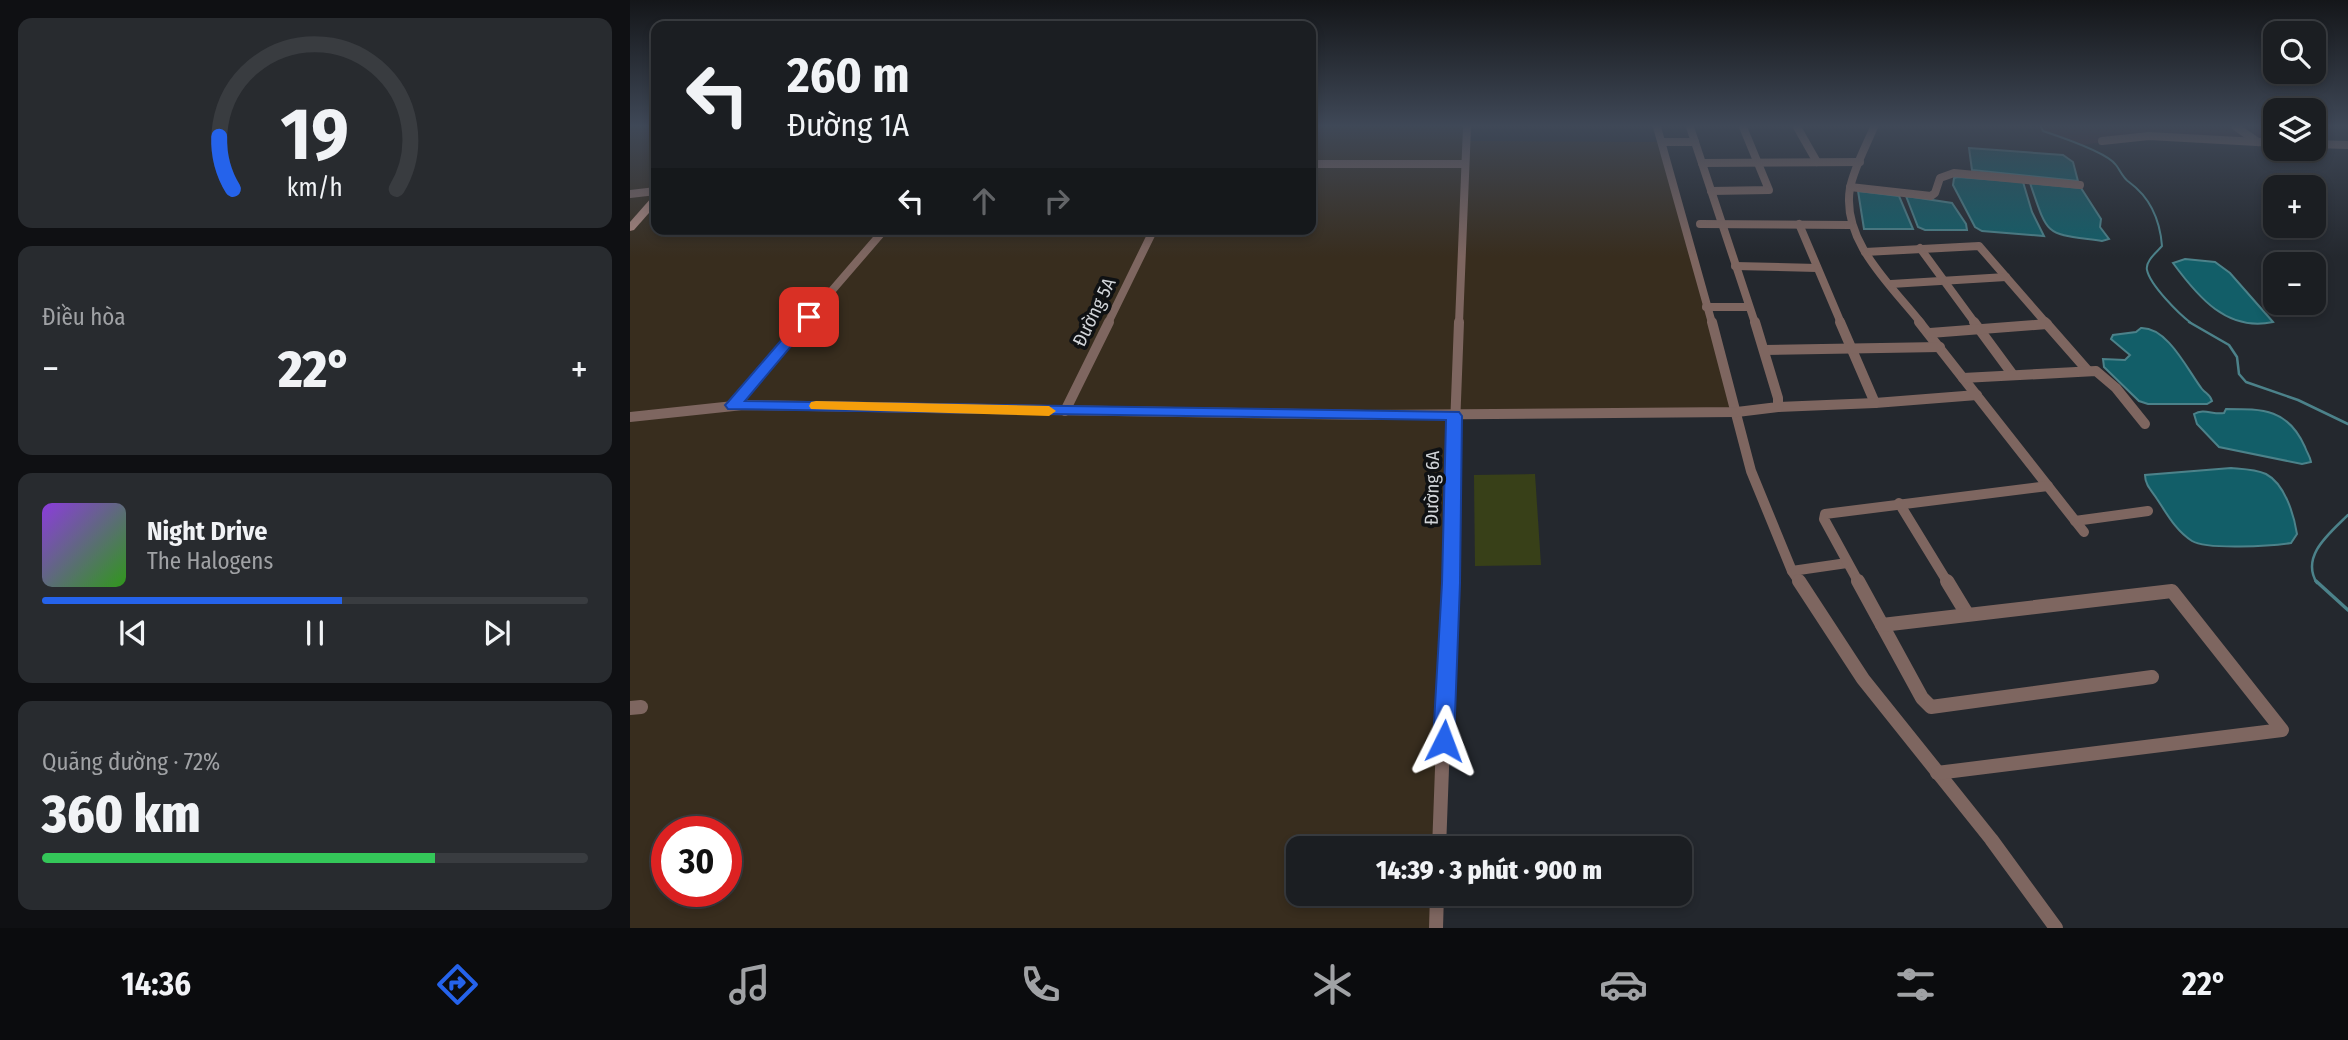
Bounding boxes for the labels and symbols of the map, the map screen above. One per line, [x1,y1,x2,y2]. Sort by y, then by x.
street label: Đường 5A [1067,274,1121,350]
pin [779,287,839,347]
street label: Đường 6A [1420,451,1444,525]
position arrow [1407,704,1481,778]
speed limit sign: 30 [651,816,742,907]

